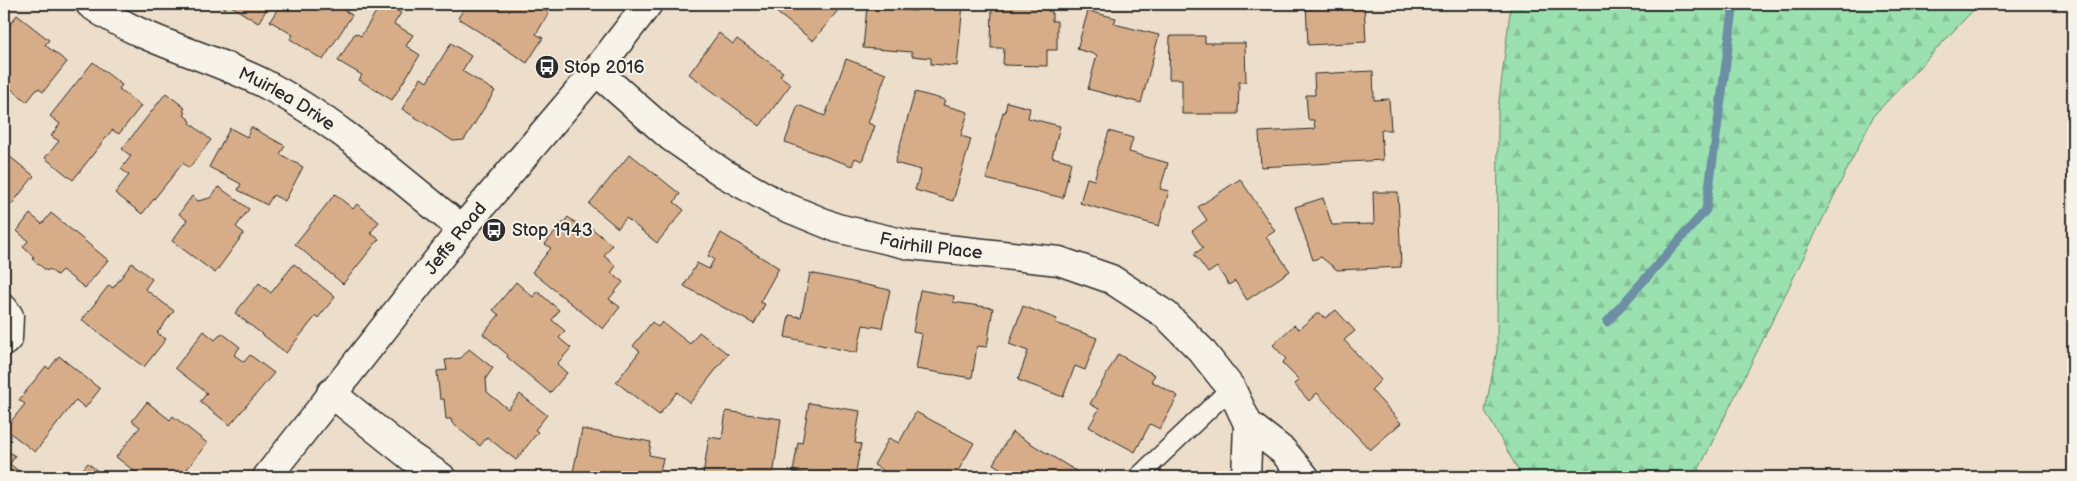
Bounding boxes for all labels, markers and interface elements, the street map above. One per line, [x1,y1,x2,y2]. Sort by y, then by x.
bus stop icon: Stop 2016 [534,54,560,80]
place label: Stop 2016 [564,57,645,78]
street label: Muirlea Drive [235,63,339,135]
street label: Jeffs Road [420,198,491,278]
bus stop icon: Stop 1943 [481,217,507,243]
place label: Stop 1943 [512,220,593,241]
street label: Fairhill Place [878,228,984,263]

